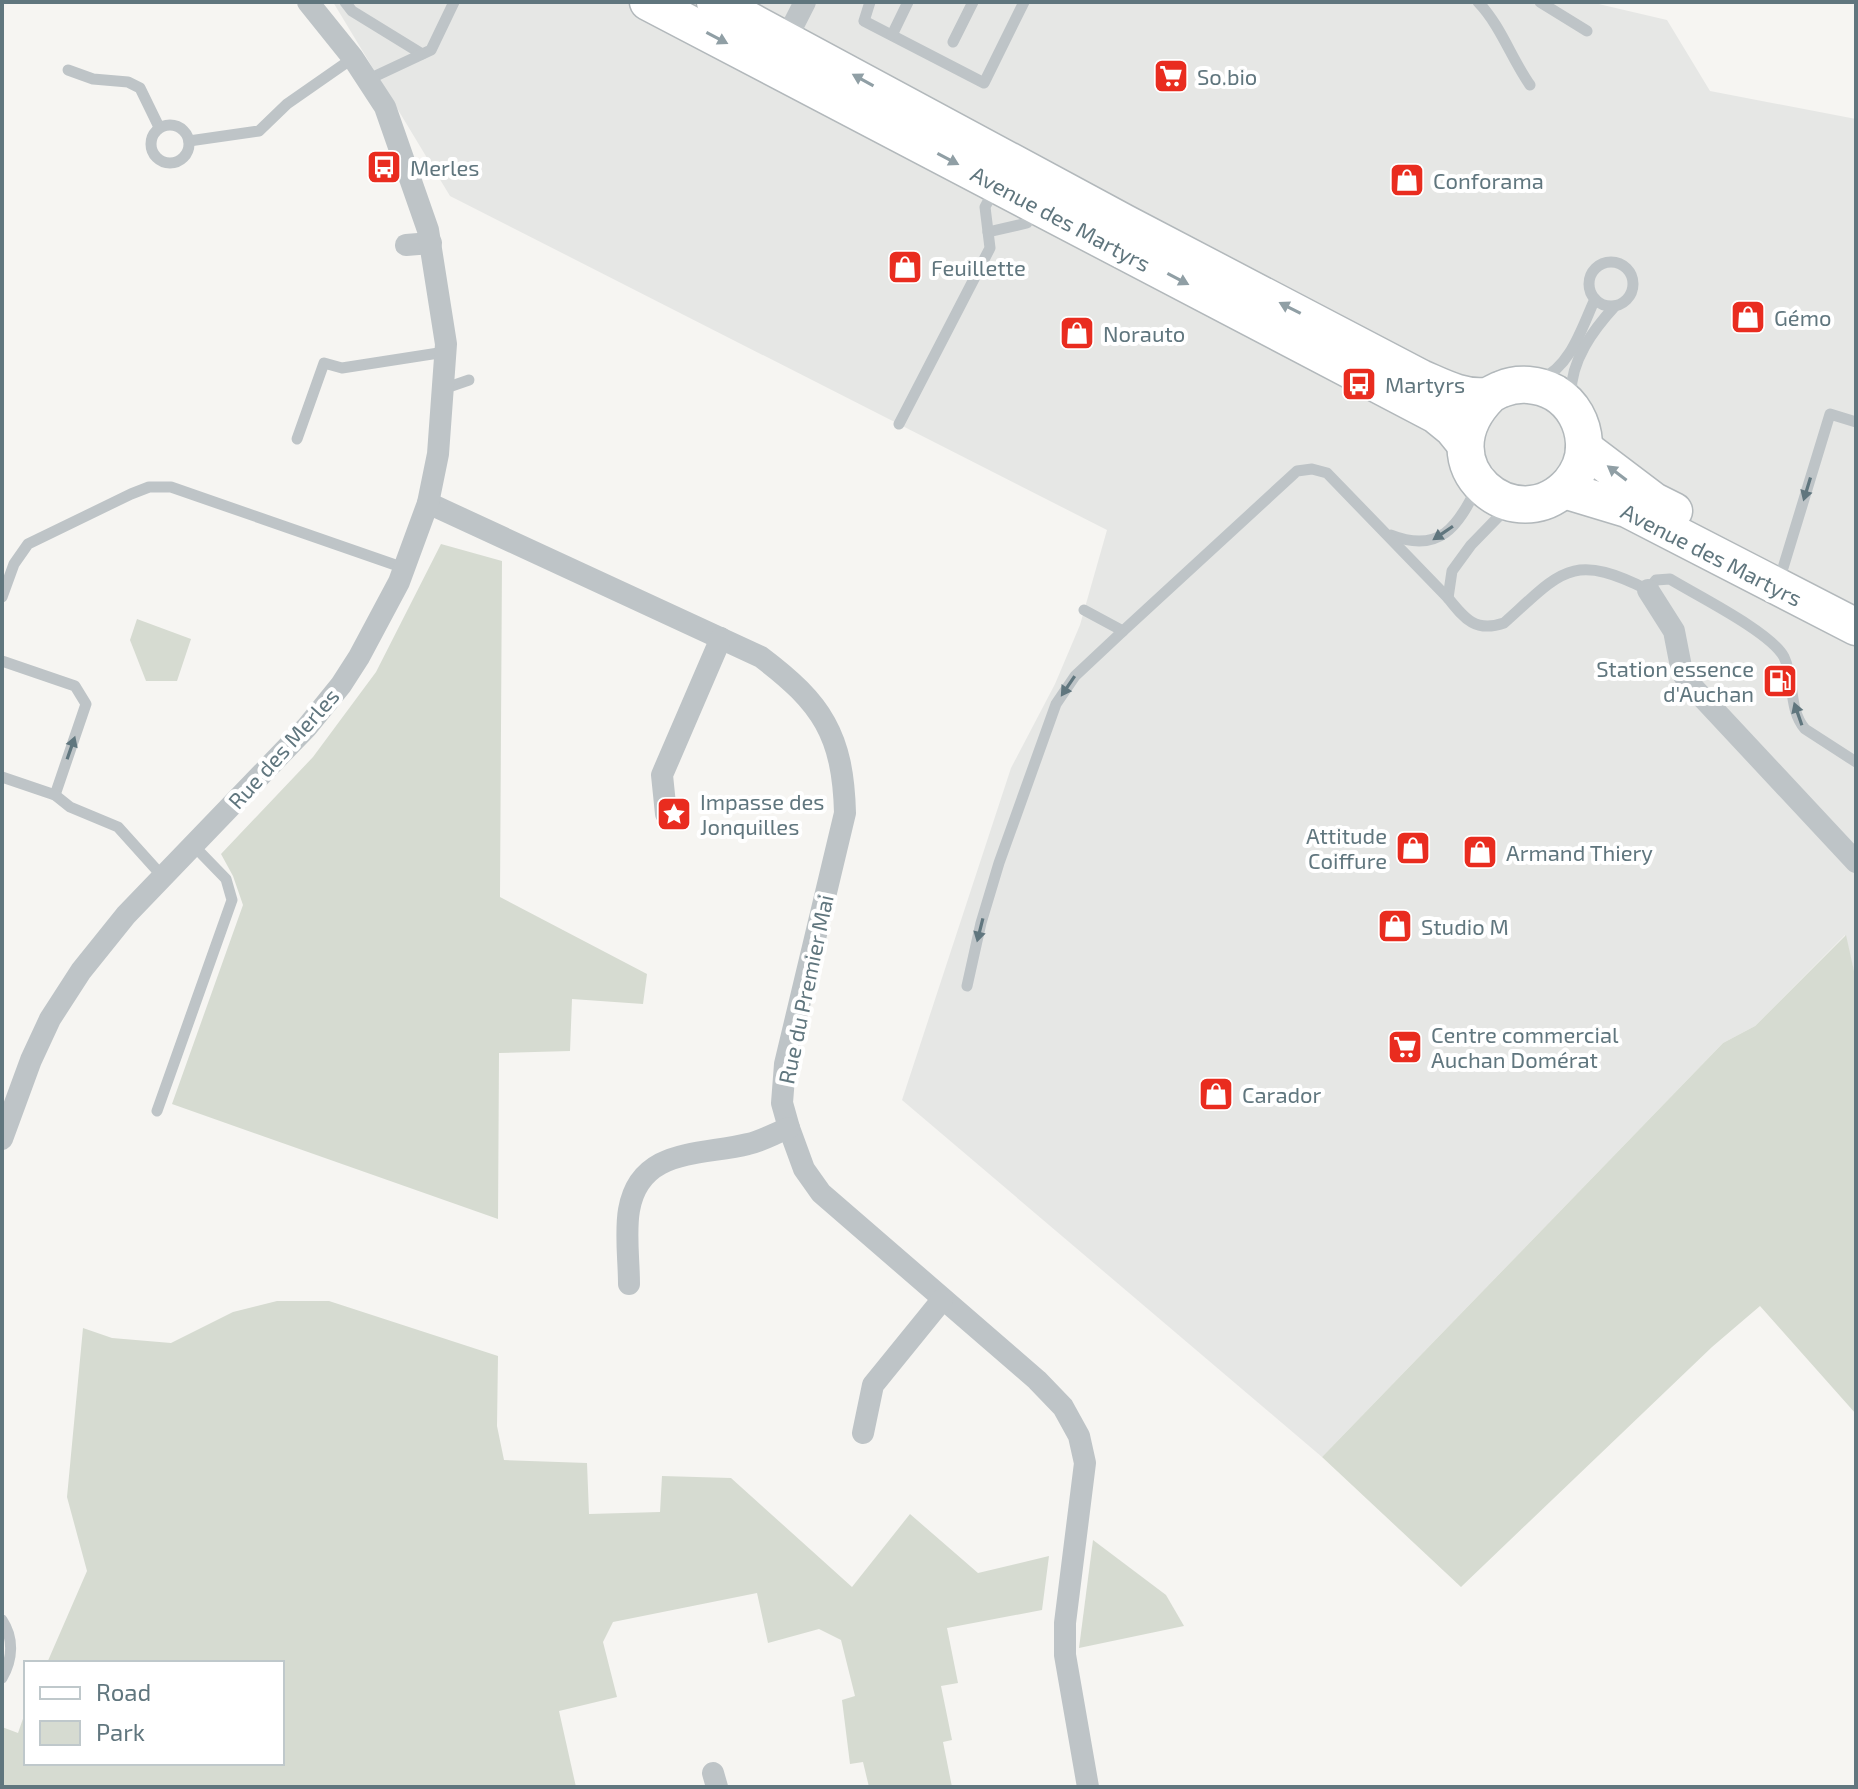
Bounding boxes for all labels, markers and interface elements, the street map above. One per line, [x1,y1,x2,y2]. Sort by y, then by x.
one-way arrow [706,32,729,45]
supermarket icon: So.bio [1152,57,1190,95]
place label: So.bio [1197,63,1257,89]
one-way arrow [851,74,874,87]
bus stop icon: Merles [365,148,403,186]
one-way arrow [936,152,959,165]
place label: Merles [410,154,479,180]
street label: Avenue des Martyrs [967,160,1155,276]
shop icon: Conforama [1388,161,1426,199]
place label: Conforama [1433,167,1544,193]
shop icon: Feuillette [886,248,924,286]
place label: Feuillette [931,254,1026,280]
one-way arrow [1167,273,1190,286]
shop icon: Gémo [1729,298,1767,336]
one-way arrow [1278,301,1301,315]
place label: Gémo [1774,304,1831,330]
shop icon: Norauto [1058,314,1096,352]
place label: Norauto [1103,320,1185,346]
bus stop icon: Martyrs [1340,365,1378,403]
place label: Martyrs [1385,371,1465,397]
one-way arrow [1607,466,1627,482]
one-way arrow [1800,477,1813,501]
street label: Avenue des Martyrs [1617,497,1807,611]
one-way arrow [1432,525,1453,540]
place label: Station essence d'Auchan [1596,655,1754,706]
fuel station icon: Station essence d'Auchan [1761,662,1799,700]
one-way arrow [1061,676,1076,697]
street label: Rue des Merles [222,683,344,813]
one-way arrow [1792,702,1804,726]
one-way arrow [65,736,78,760]
place label: Impasse des Jonquilles [700,788,825,839]
place icon: Impasse des Jonquilles [655,795,693,833]
place label: Attitude Coiffure [1306,822,1387,873]
shop icon: Attitude Coiffure [1394,829,1432,867]
shop icon: Armand Thiery [1461,833,1499,871]
place label: Armand Thiery [1506,839,1653,865]
street label: Rue du Premier Mai [772,892,838,1086]
shop icon: Studio M [1376,907,1414,945]
place label: Studio M [1421,913,1509,939]
one-way arrow [973,918,985,943]
place label: Centre commercial Auchan Domérat [1431,1021,1619,1072]
supermarket icon: Centre commercial Auchan Domérat [1386,1028,1424,1066]
shop icon: Carador [1197,1075,1235,1113]
place label: Carador [1242,1081,1322,1107]
legend [24,1661,284,1765]
text: Road [96,1677,151,1706]
text: Park [96,1717,145,1746]

